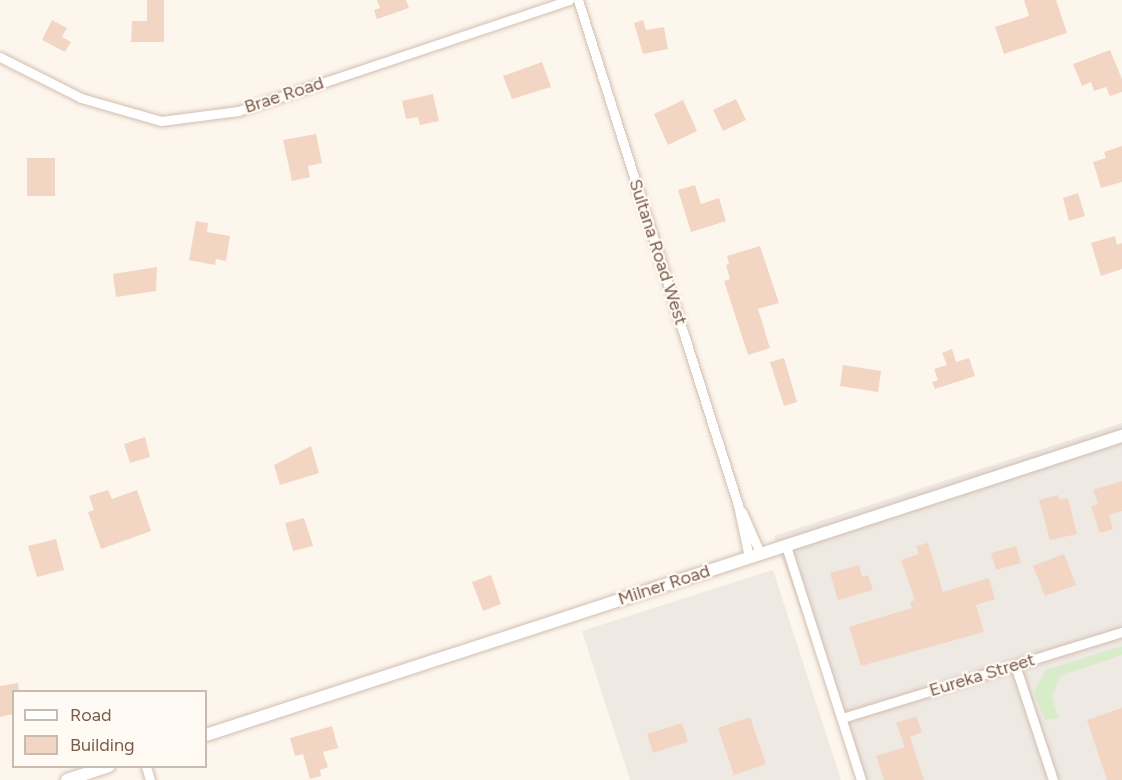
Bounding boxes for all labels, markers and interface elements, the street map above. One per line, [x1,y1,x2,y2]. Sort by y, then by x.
street label: Brae Road [242,72,326,118]
street label: Sultana Road West [624,176,692,328]
street label: Milner Road [615,560,713,610]
street label: Eureka Street [927,649,1037,701]
legend [12,690,207,768]
text: Road [70,704,111,726]
text: Building [70,734,135,756]

